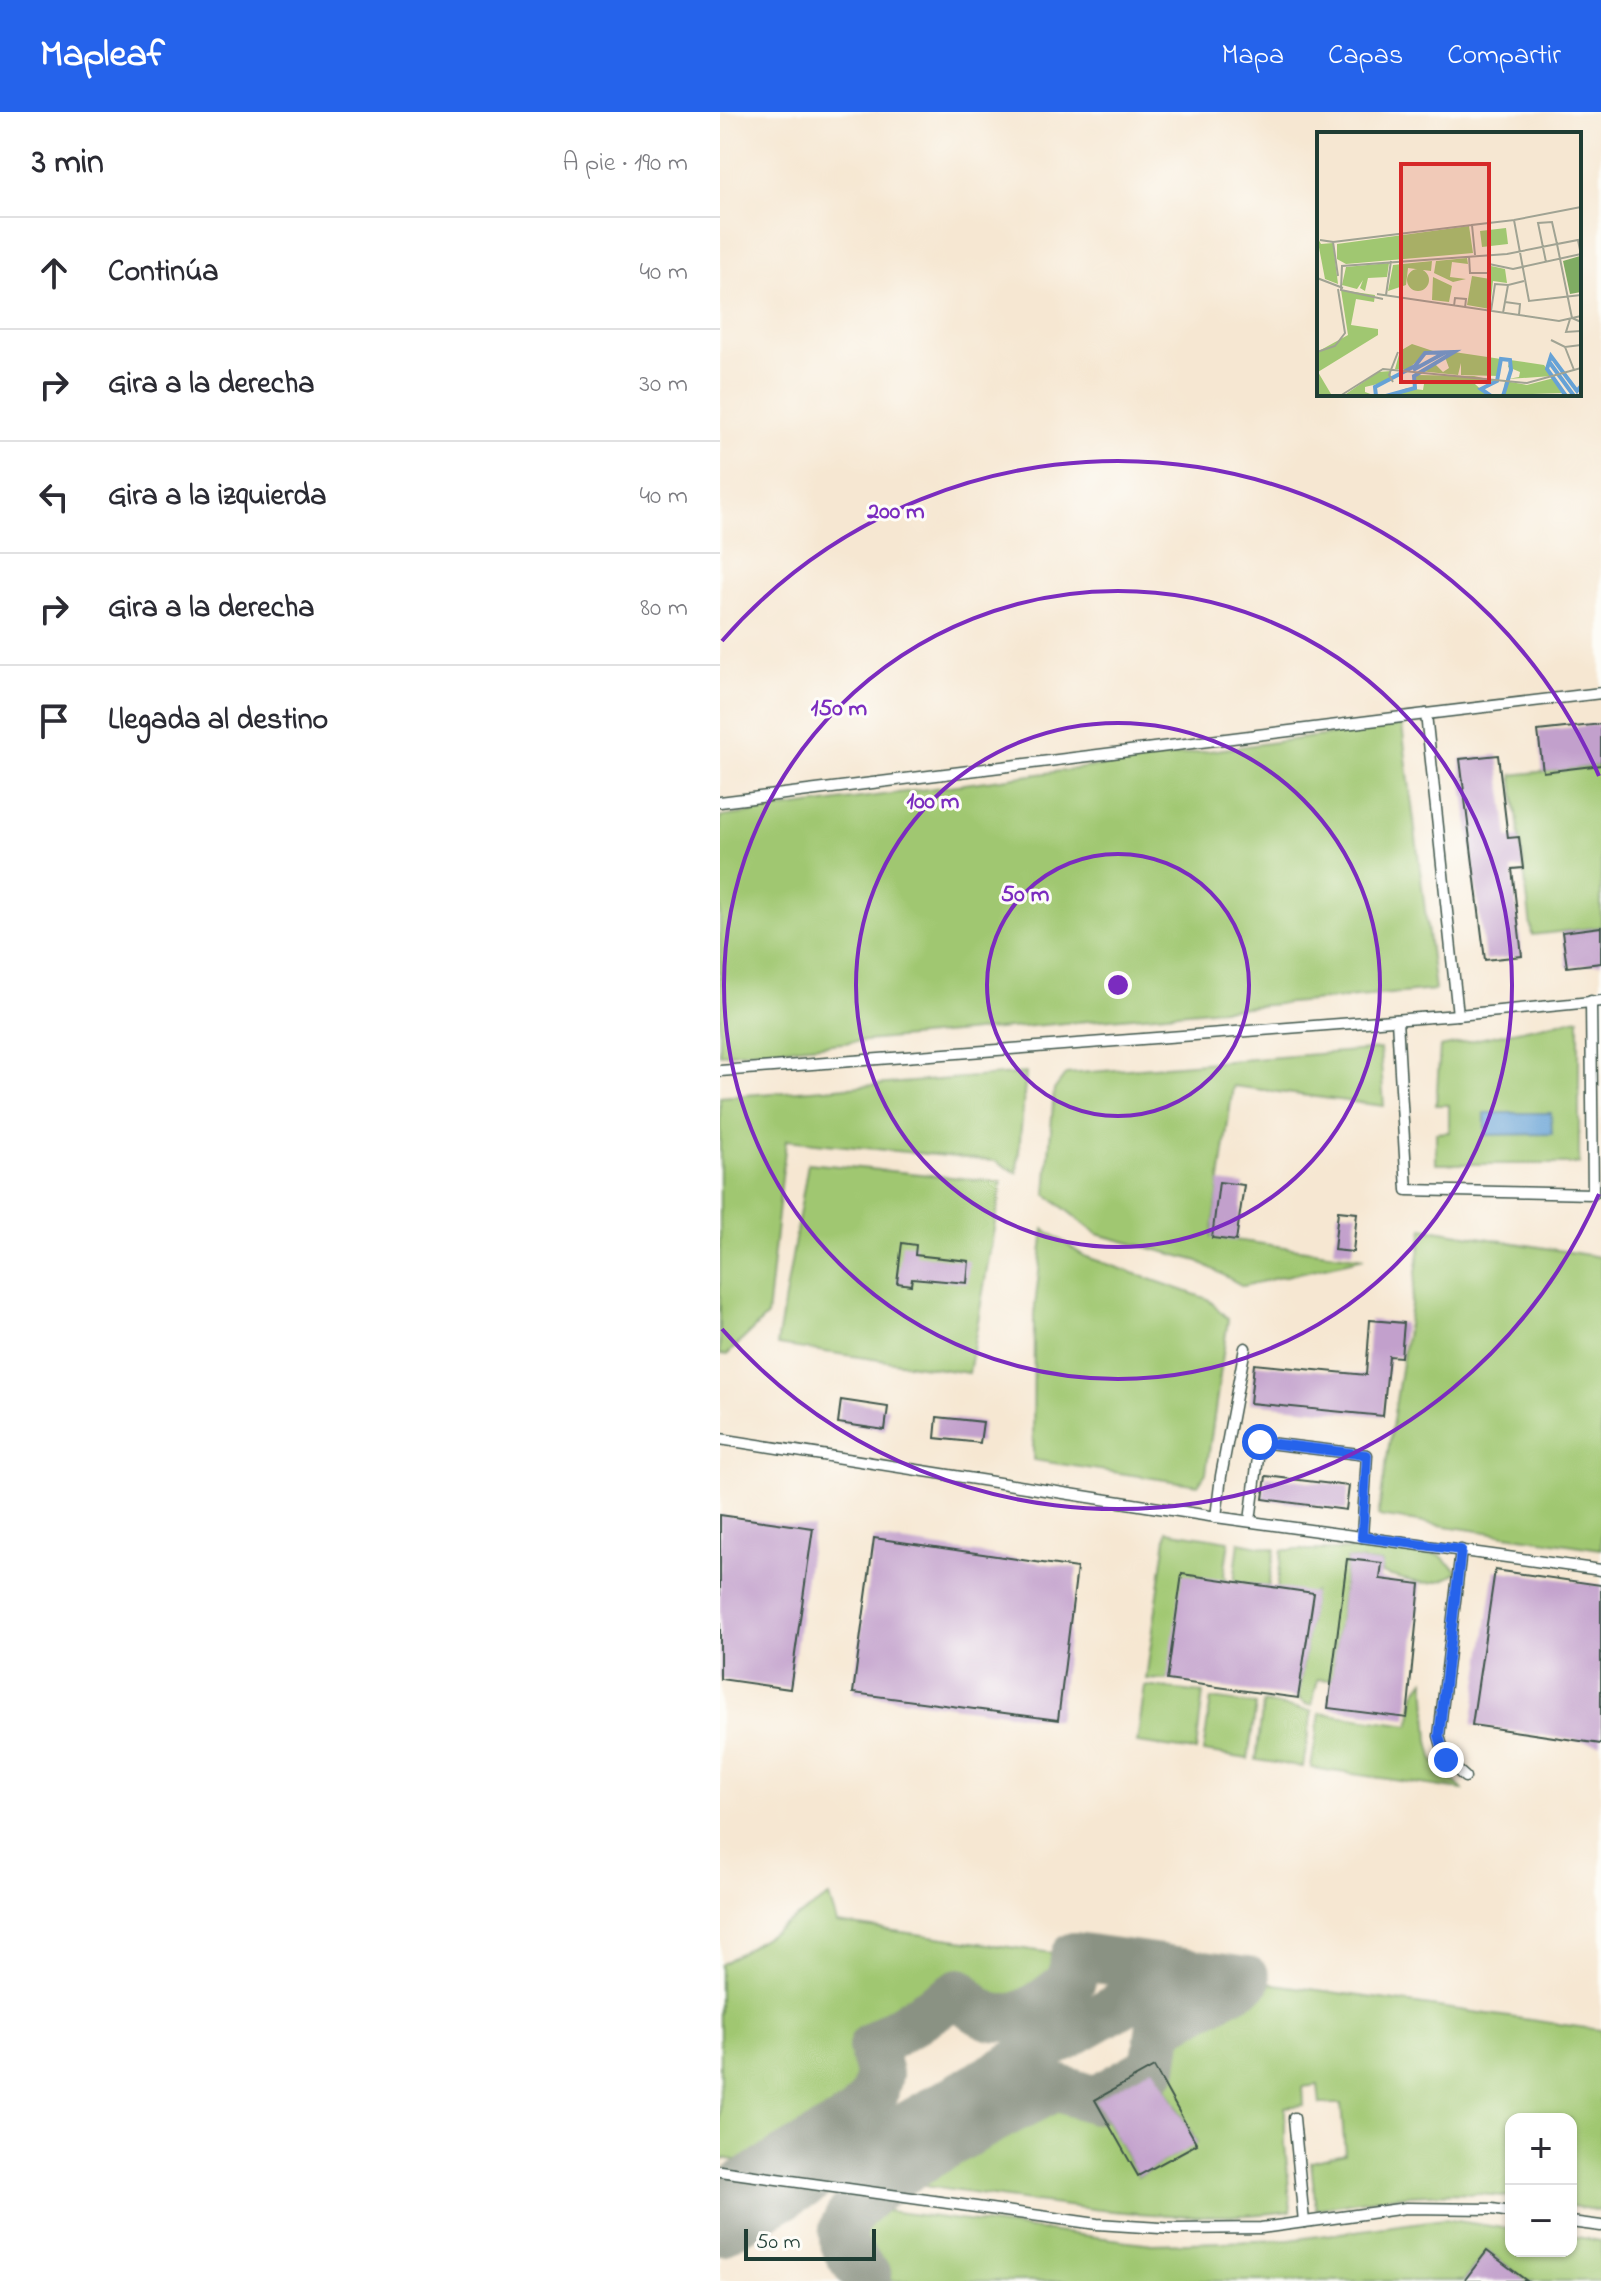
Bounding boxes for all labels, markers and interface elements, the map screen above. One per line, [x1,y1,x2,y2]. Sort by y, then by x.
text: Mapleaf [40,28,165,84]
text: Mapa [1222,36,1284,77]
text: Capas [1328,36,1403,77]
text: Compartir [1447,36,1561,77]
inset map [1317,132,1581,396]
text: 3 min [32,139,104,189]
text: A pie · 190 m [562,145,688,183]
icon: ahead [32,251,76,295]
text: Continúa [108,251,218,295]
text: 40 m [639,254,688,292]
icon: right [32,363,76,407]
text: Gira a la derecha [108,363,314,407]
text: 30 m [639,366,688,404]
icon: left [32,475,76,519]
text: Gira a la izquierda [108,475,326,519]
text: 40 m [639,478,688,516]
text: 200 m [866,495,925,530]
icon: right [32,587,76,631]
text: Gira a la derecha [108,587,314,631]
text: 80 m [640,590,688,628]
text: 150 m [811,692,868,727]
icon: arrive [32,699,76,743]
text: Llegada al destino [108,699,328,743]
text: 100 m [907,785,960,820]
text: 50 m [1001,878,1050,913]
centre of rings [1104,971,1132,999]
route start [1242,1424,1278,1460]
route end [1428,1742,1464,1778]
map controls [1505,2113,1577,2257]
button: + [1505,2113,1577,2185]
button: − [1505,2185,1577,2257]
scale bar [744,2225,876,2261]
text: 50 m [756,2227,801,2259]

